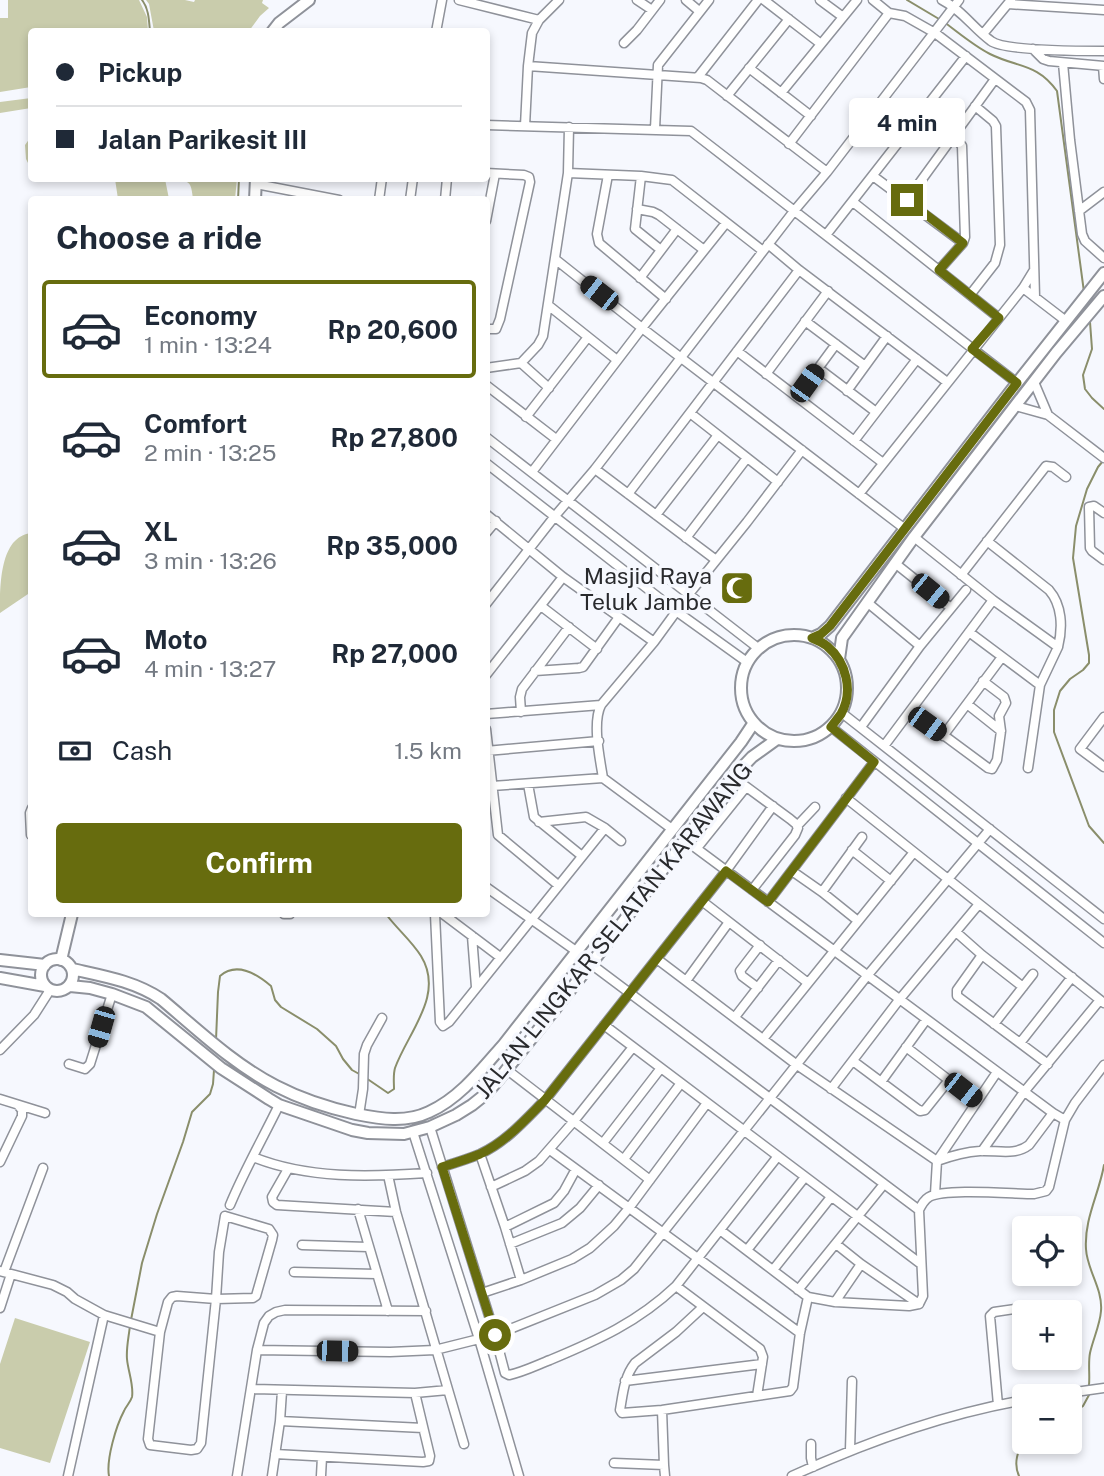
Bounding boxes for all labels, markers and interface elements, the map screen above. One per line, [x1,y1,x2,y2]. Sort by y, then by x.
text: Pickup [98,57,182,88]
callout: 4 min [849,99,965,148]
text: 4 min [877,109,937,136]
text: Jalan Parikesit III [98,124,307,155]
route end [891,184,923,216]
text: Choose a ride [56,219,262,256]
car [576,272,623,314]
icon: car [60,298,123,361]
text: Economy [144,300,257,331]
text: Rp 20,600 [327,314,458,345]
text: 1 min · 13:24 [144,331,272,358]
car [787,360,828,406]
icon: car [60,406,123,469]
text: Comfort [144,408,247,439]
text: Rp 27,800 [331,422,458,453]
text: 2 min · 13:25 [144,439,277,466]
icon: car [60,514,123,577]
text: XL [144,516,178,547]
text: Rp 35,000 [326,530,458,561]
text: 3 min · 13:26 [144,547,277,574]
place label: Masjid Raya Teluk Jambe [580,562,712,615]
mosque icon: Masjid Raya Teluk Jambe [718,569,756,607]
car [908,570,953,612]
icon: car [60,622,123,685]
text: Moto [144,624,207,655]
text: Rp 27,000 [331,638,458,669]
text: 4 min · 13:27 [144,655,276,682]
car [904,703,951,745]
icon: cash [56,732,94,770]
text: Cash [112,735,172,766]
text: 1.5 km [394,737,462,764]
street label: JALAN LINGKAR SELATAN KARAWANG [469,756,757,1104]
button: Confirm [56,823,462,903]
car [86,1004,117,1050]
car [940,1069,987,1111]
map controls [1012,1216,1082,1454]
button: locate [1012,1216,1082,1286]
button: + [1012,1300,1082,1370]
route start [479,1319,511,1351]
car [316,1340,359,1362]
button: − [1012,1384,1082,1454]

